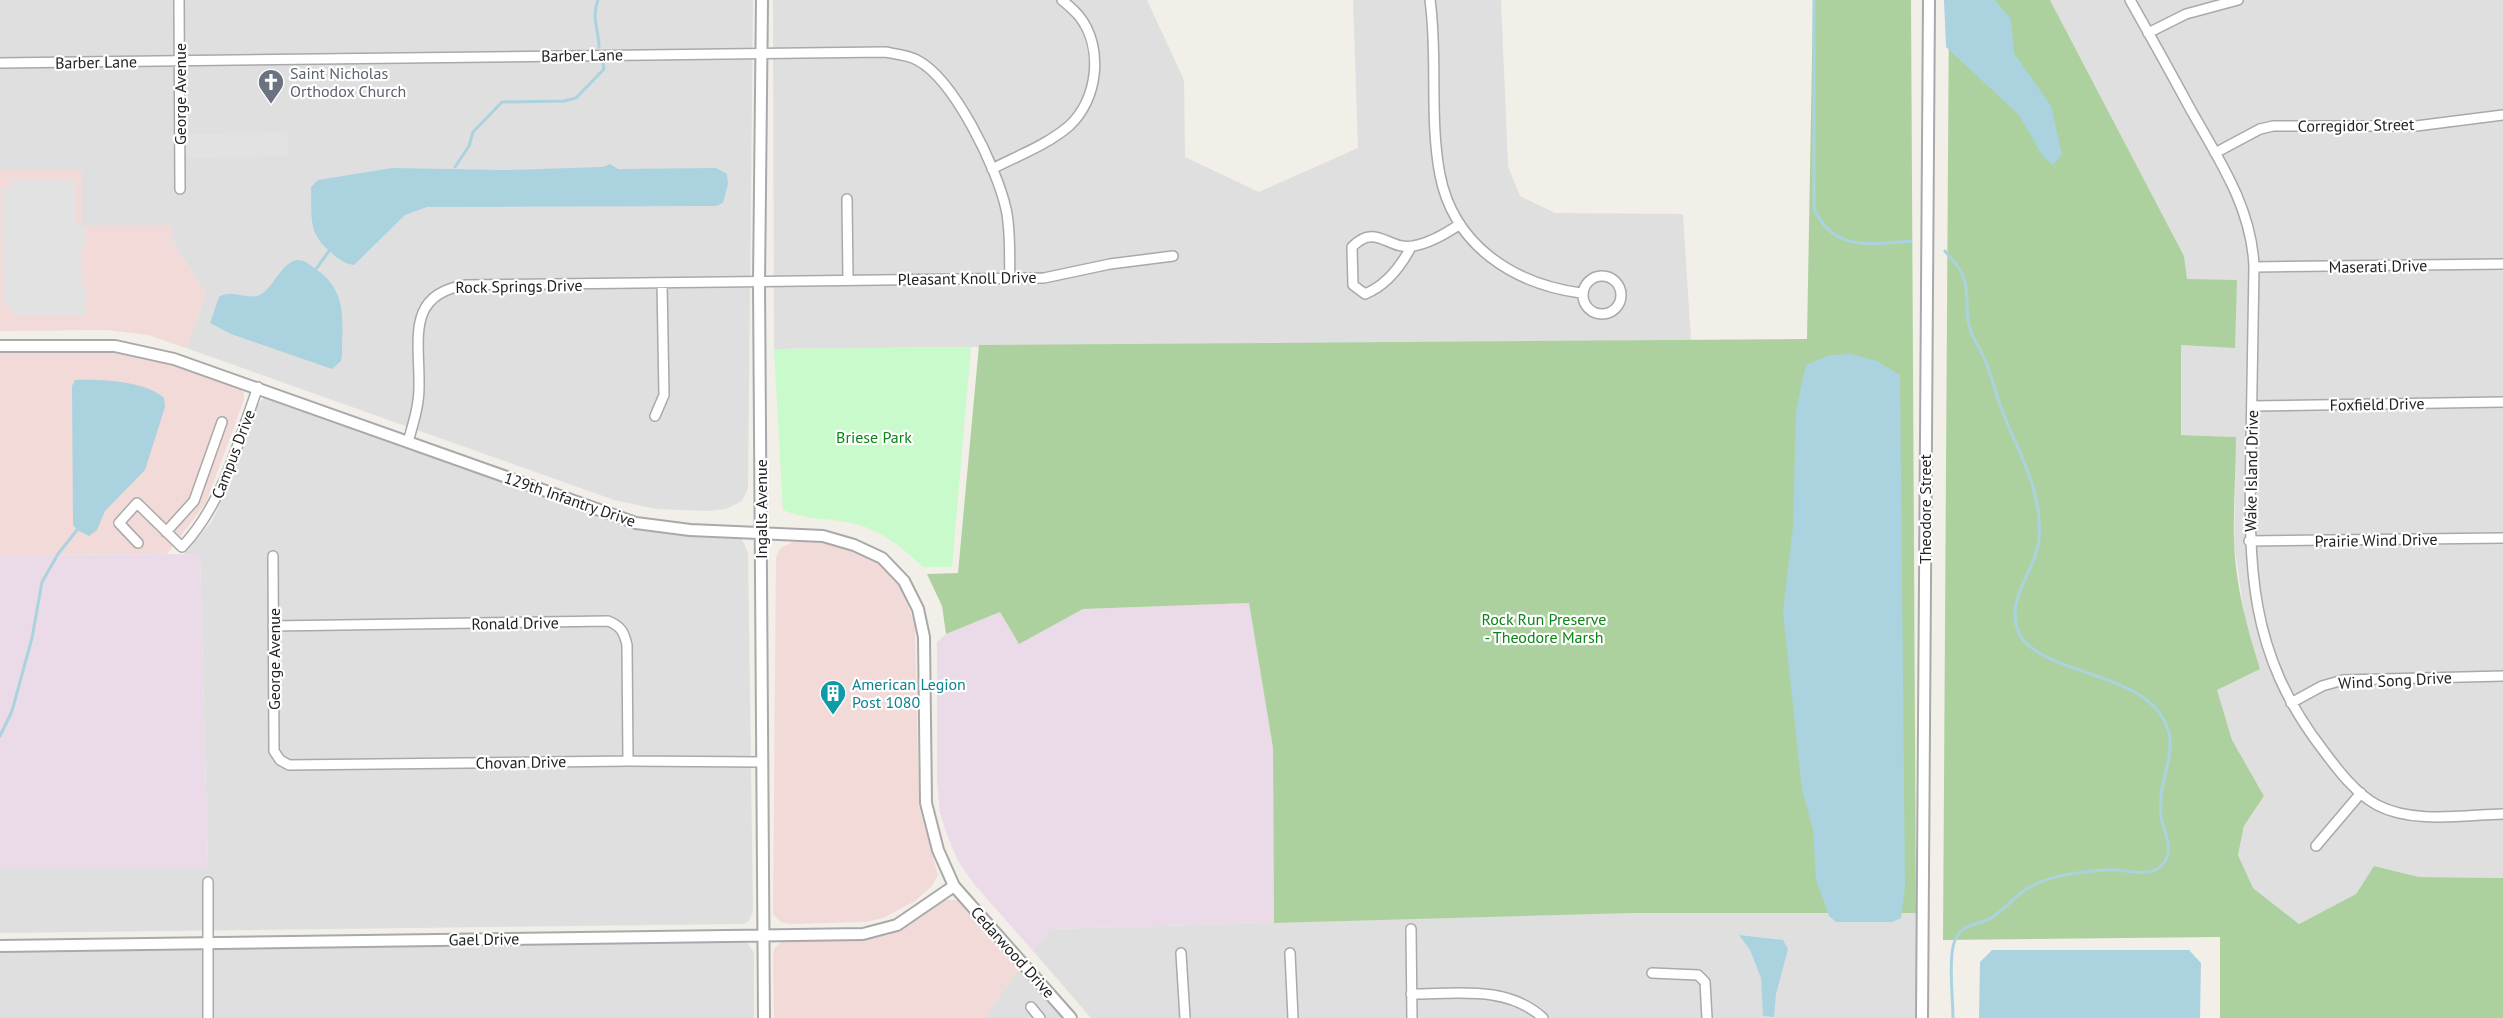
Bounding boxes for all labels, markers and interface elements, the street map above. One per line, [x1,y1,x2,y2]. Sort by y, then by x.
street label: George Avenue [170,43,190,145]
street label: Barber Lane [541,44,623,66]
street label: Barber Lane [55,51,137,73]
place label: Saint Nicholas Orthodox Church [290,63,406,101]
church icon: Saint Nicholas Orthodox Church [256,67,286,105]
street label: Corregidor Street [2298,114,2415,136]
street label: Maserati Drive [2328,255,2428,277]
street label: Pleasant Knoll Drive [897,267,1037,289]
street label: Rock Springs Drive [455,275,583,297]
street label: Foxfield Drive [2329,393,2425,415]
street label: Campus Drive [207,407,259,501]
street label: Wake Island Drive [2240,410,2262,532]
park label: Briese Park [836,427,912,447]
street label: Theodore Street [1915,453,1935,564]
street label: Ingalls Avenue [751,459,771,559]
street label: 129th Infantry Drive [502,467,638,531]
street label: Prairie Wind Drive [2314,529,2438,551]
street label: George Avenue [264,608,284,710]
park label: Rock Run Preserve - Theodore Marsh [1482,609,1606,647]
street label: Ronald Drive [471,612,559,634]
street label: Wind Song Drive [2338,667,2452,693]
place label: American Legion Post 1080 [852,674,966,712]
building icon: American Legion Post 1080 [818,678,848,716]
street label: Chovan Drive [475,751,567,773]
street label: Cedarwood Drive [967,902,1059,1002]
street label: Gael Drive [449,928,519,950]

